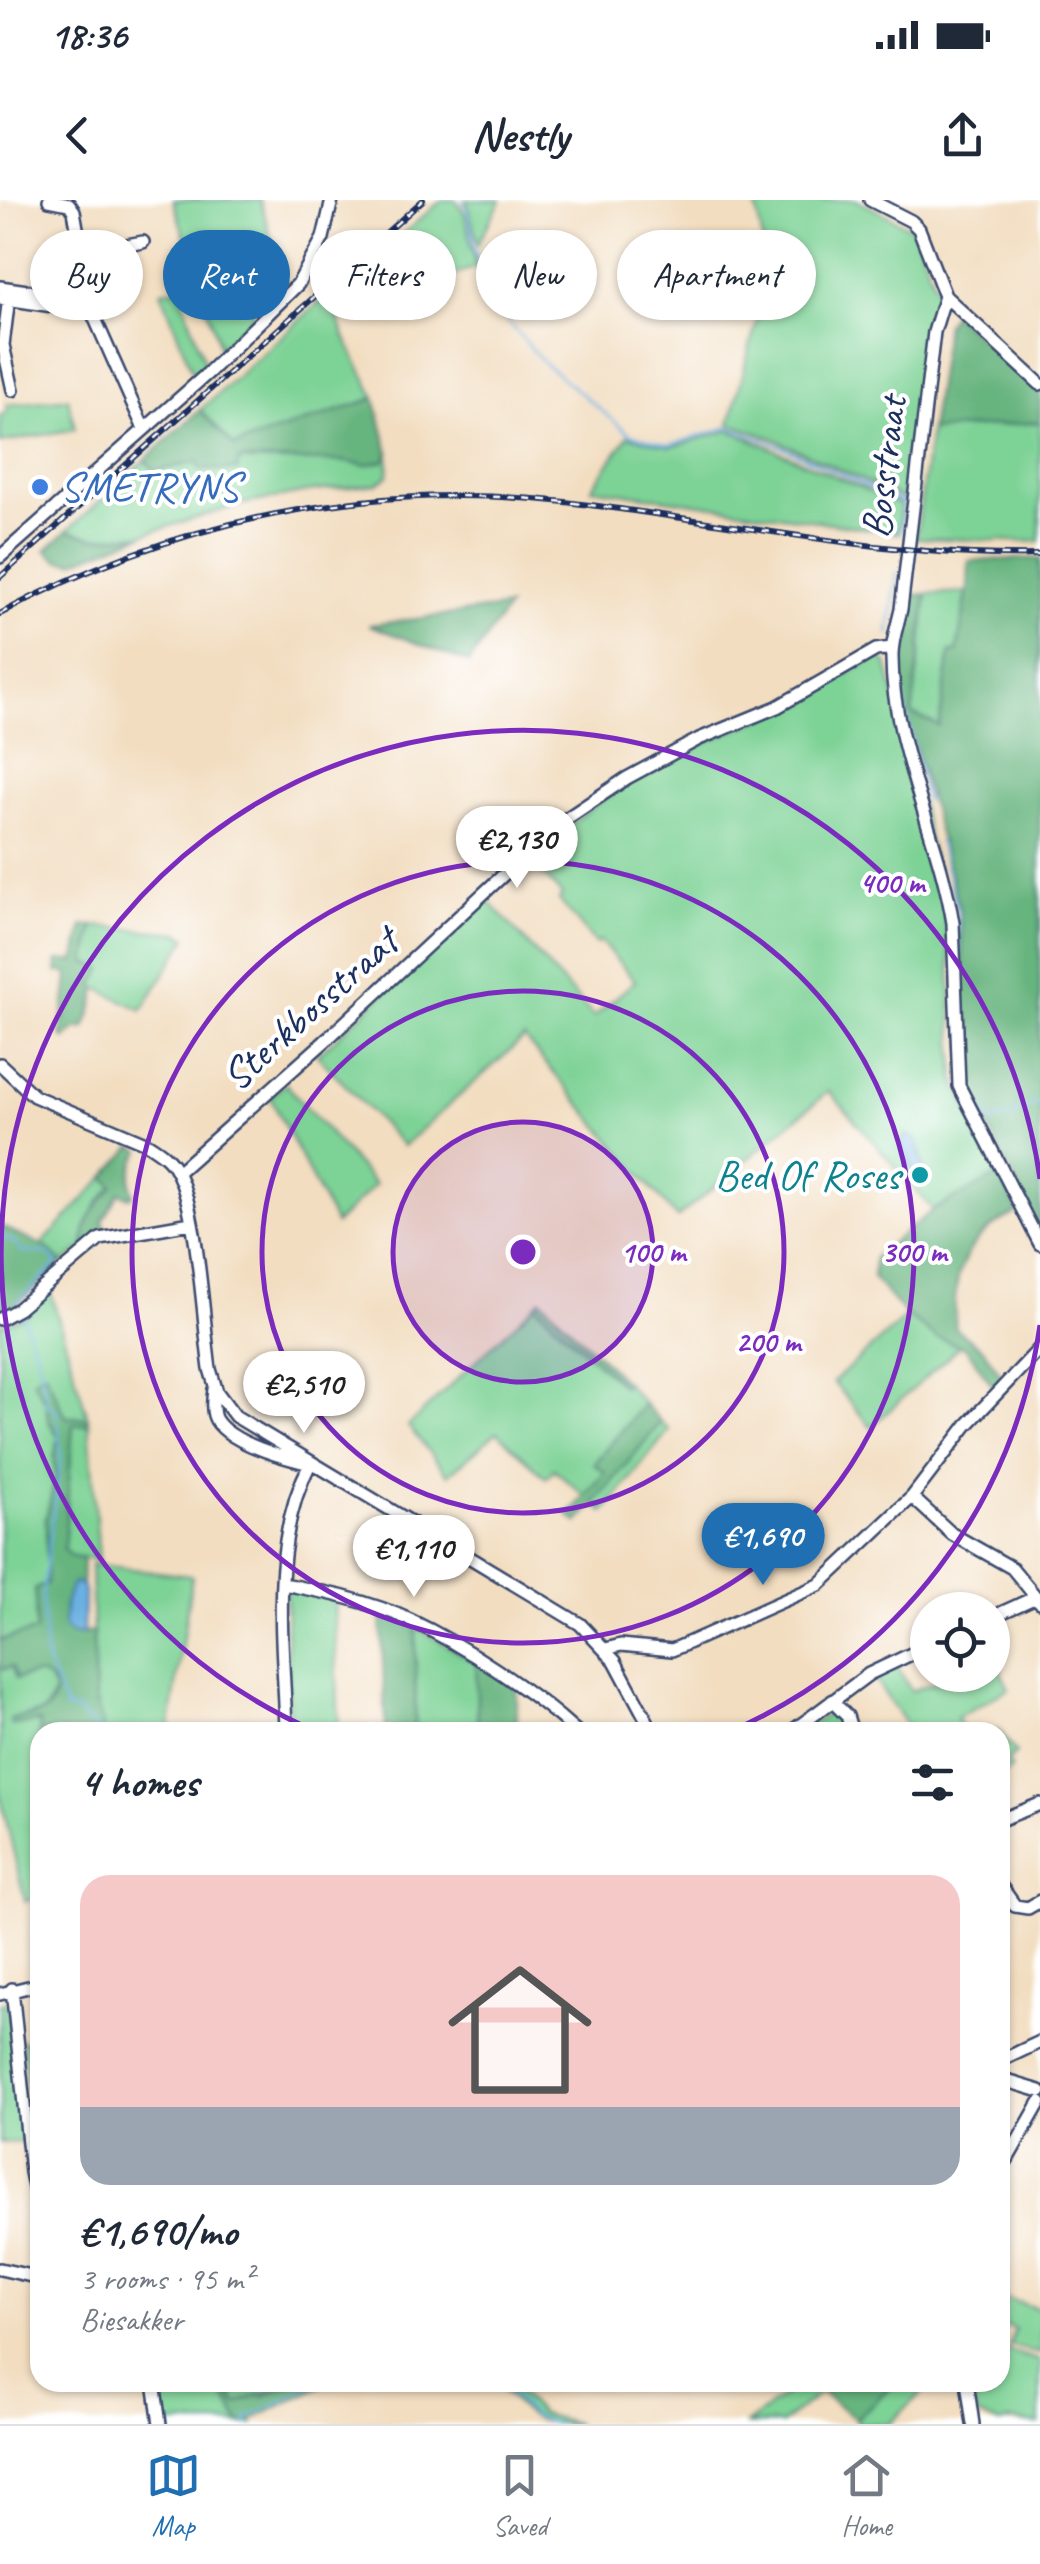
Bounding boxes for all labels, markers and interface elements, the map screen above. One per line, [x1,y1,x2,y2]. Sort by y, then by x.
text: 18:36 [50,12,127,59]
text: Nestly [471,107,569,164]
icon: back [50,108,105,163]
icon: share [935,108,990,163]
chip: Buy [30,230,143,320]
chip: Rent [163,230,290,320]
chip: Filters [310,230,456,320]
chip: New [476,230,597,320]
chip: Apartment [617,230,816,320]
street label: Bosstraat [849,389,919,541]
place label: SMETRYNS [60,461,246,514]
marker: SMETRYNS [29,476,51,498]
pin: €2,130 [436,806,598,891]
text: €2,130 [478,818,556,859]
text: 400 m [860,864,927,902]
street label: Sterkbosstraat [211,912,413,1102]
place label: Bed Of Roses [715,1149,904,1202]
marker: Bed Of Roses [909,1164,931,1186]
text: 100 m [621,1233,688,1271]
text: 300 m [882,1233,949,1271]
centre of rings [505,1234,541,1270]
text: 200 m [736,1323,803,1361]
pin: €2,510 [223,1351,385,1436]
text: €2,510 [265,1363,343,1404]
pin: €1,690 [682,1503,844,1588]
pin: €1,110 [333,1515,495,1600]
text: €1,690 [724,1515,802,1556]
text: €1,110 [375,1527,453,1568]
map controls [910,1592,1010,1692]
button: locate [910,1592,1010,1692]
icon: filters [905,1755,960,1810]
text: 4 homes [80,1756,199,1809]
icon: home [430,1940,610,2120]
text: €1,690/mo [80,2205,237,2258]
text: 3 rooms · 95 m² [80,2258,253,2299]
text: Biesakker [80,2299,183,2340]
tab: Map [146,2448,201,2543]
tab: Saved [492,2448,547,2543]
tab: Home [839,2448,894,2543]

